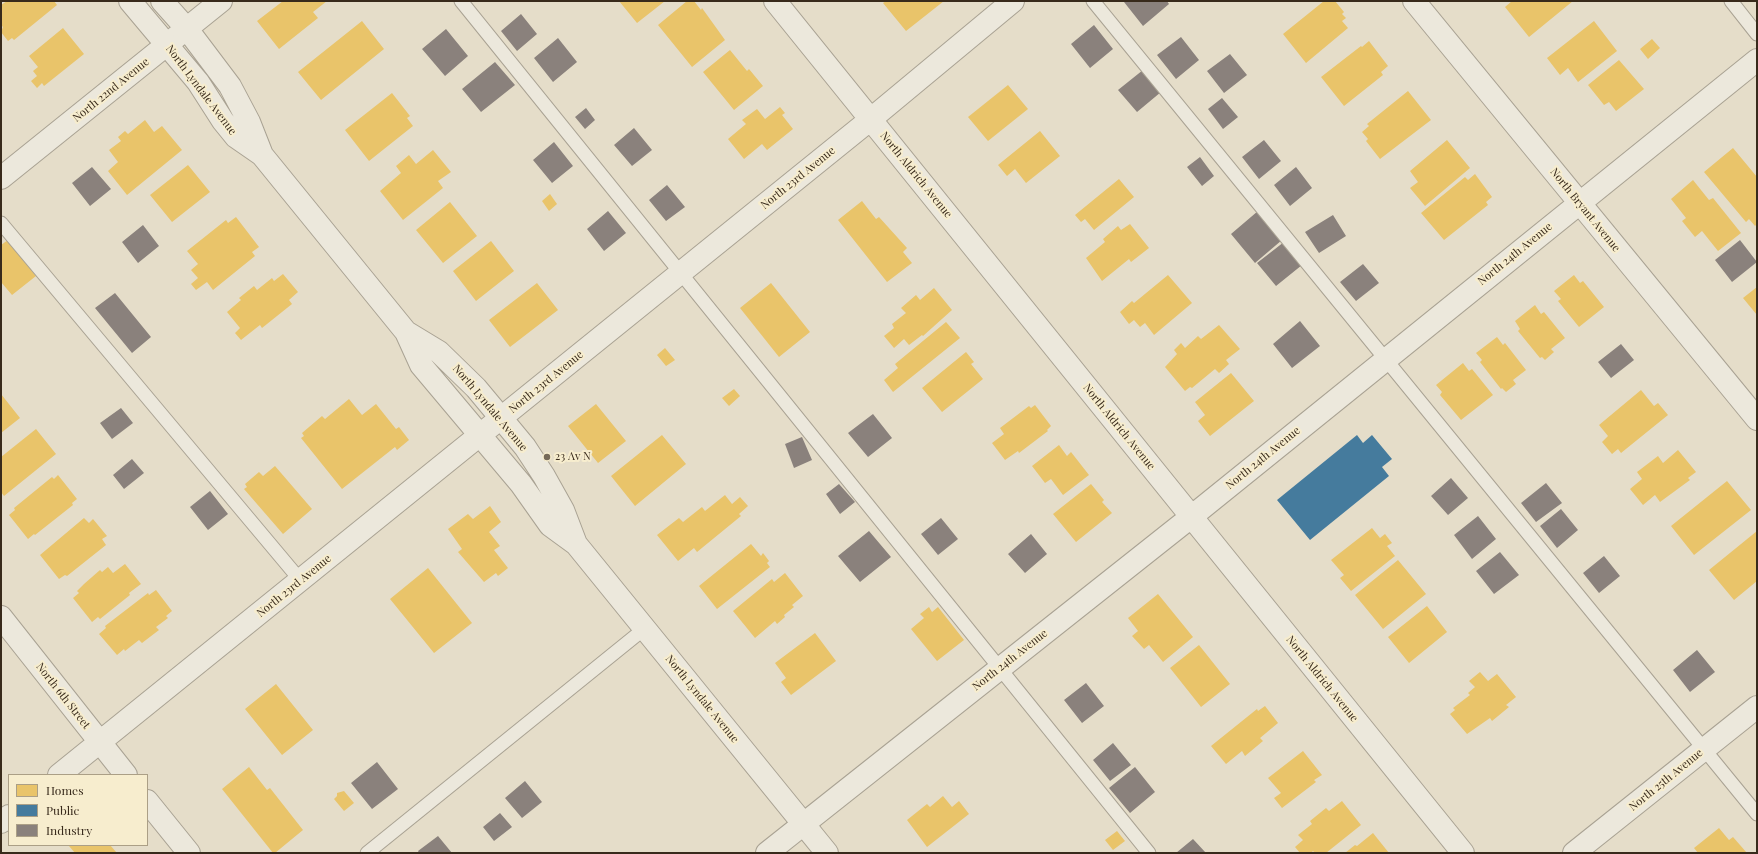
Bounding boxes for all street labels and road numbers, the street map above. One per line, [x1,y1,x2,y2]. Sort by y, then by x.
street label: North Lyndale Avenue [163,42,239,138]
street label: North 22nd Avenue [70,55,152,125]
street label: North Aldrich Avenue [877,129,955,221]
street label: North 23rd Avenue [758,144,838,212]
street label: North Bryant Avenue [1547,166,1623,254]
street label: North 24th Avenue [1475,220,1555,288]
street label: North 23rd Avenue [506,348,586,416]
street label: North Lyndale Avenue [450,362,530,454]
street label: North Aldrich Avenue [1080,381,1158,473]
street label: North 24th Avenue [1223,424,1303,492]
street label: North 23rd Avenue [254,552,334,620]
street label: North 24th Avenue [970,627,1050,693]
street label: North Aldrich Avenue [1283,633,1361,725]
street label: North Lyndale Avenue [663,652,741,746]
street label: North 6th Street [33,660,93,732]
street label: North 25th Avenue [1627,746,1705,814]

